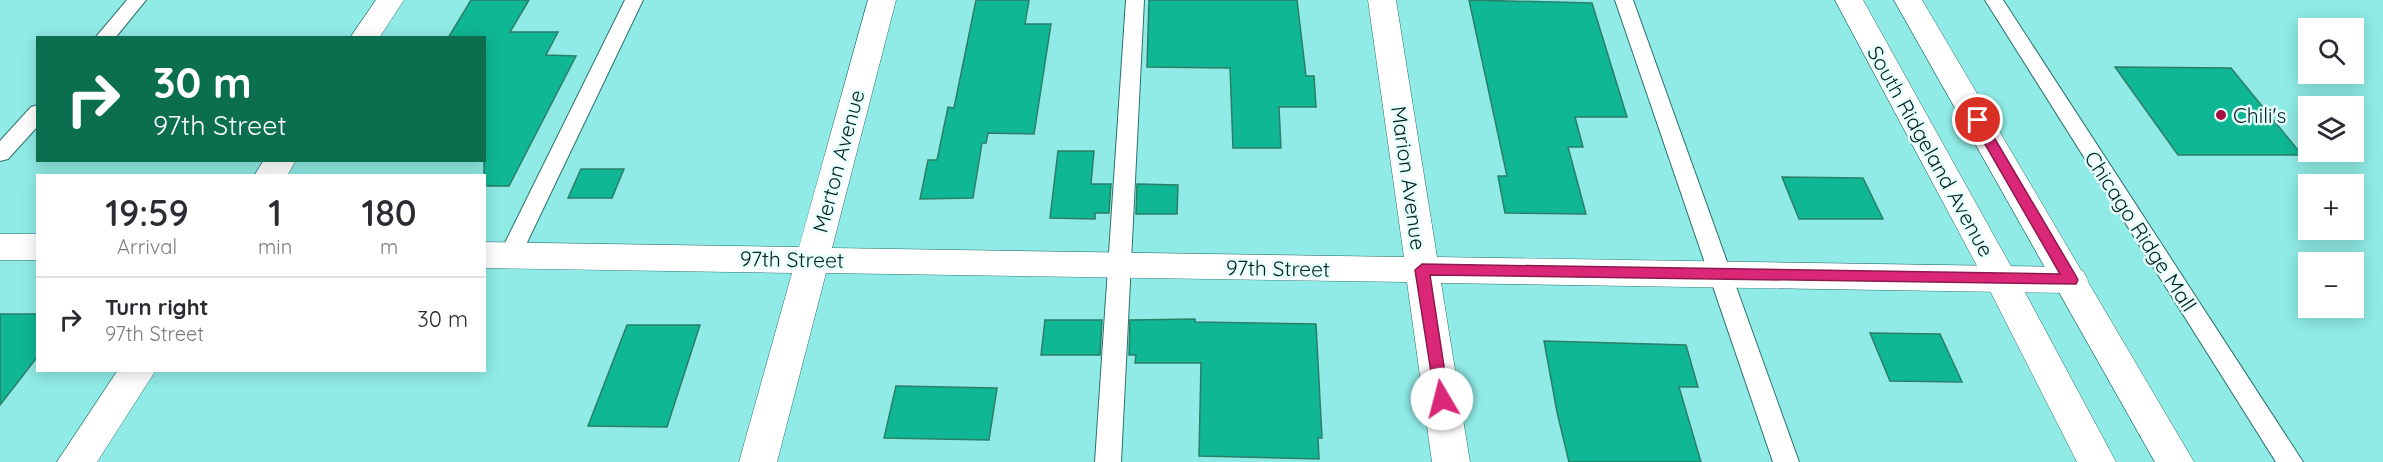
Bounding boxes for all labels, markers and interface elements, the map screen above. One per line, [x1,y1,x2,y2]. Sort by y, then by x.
map controls [2298,18,2364,318]
button: search [2298,18,2364,84]
street label: South Ridgeland Avenue [1862,41,2000,261]
text: 30 m [153,56,252,109]
icon: right [54,60,132,138]
street label: Merton Avenue [806,87,870,235]
pin [1952,94,2003,145]
button: layers [2298,96,2364,162]
place label: Chili's [2233,102,2286,128]
icon: arrive [1961,103,1994,136]
street label: Marion Avenue [1386,104,1432,252]
text: 97th Street [153,108,287,142]
marker: Chili's [2214,108,2228,122]
street label: Chicago Ridge Mall [2079,146,2203,316]
button: + [2298,174,2364,240]
text: 19:59 [105,190,189,235]
text: 1 [268,190,282,235]
text: 180 [361,190,417,235]
text: Arrival [117,234,177,259]
text: min [258,234,292,259]
text: m [380,234,398,259]
street label: 97th Street [740,245,844,273]
button: − [2298,252,2364,318]
street label: 97th Street [1226,254,1330,282]
text: Turn right [105,293,209,321]
icon: right [54,303,87,336]
text: 30 m [417,305,468,333]
text: 97th Street [105,321,204,346]
position arrow [1410,367,1474,431]

